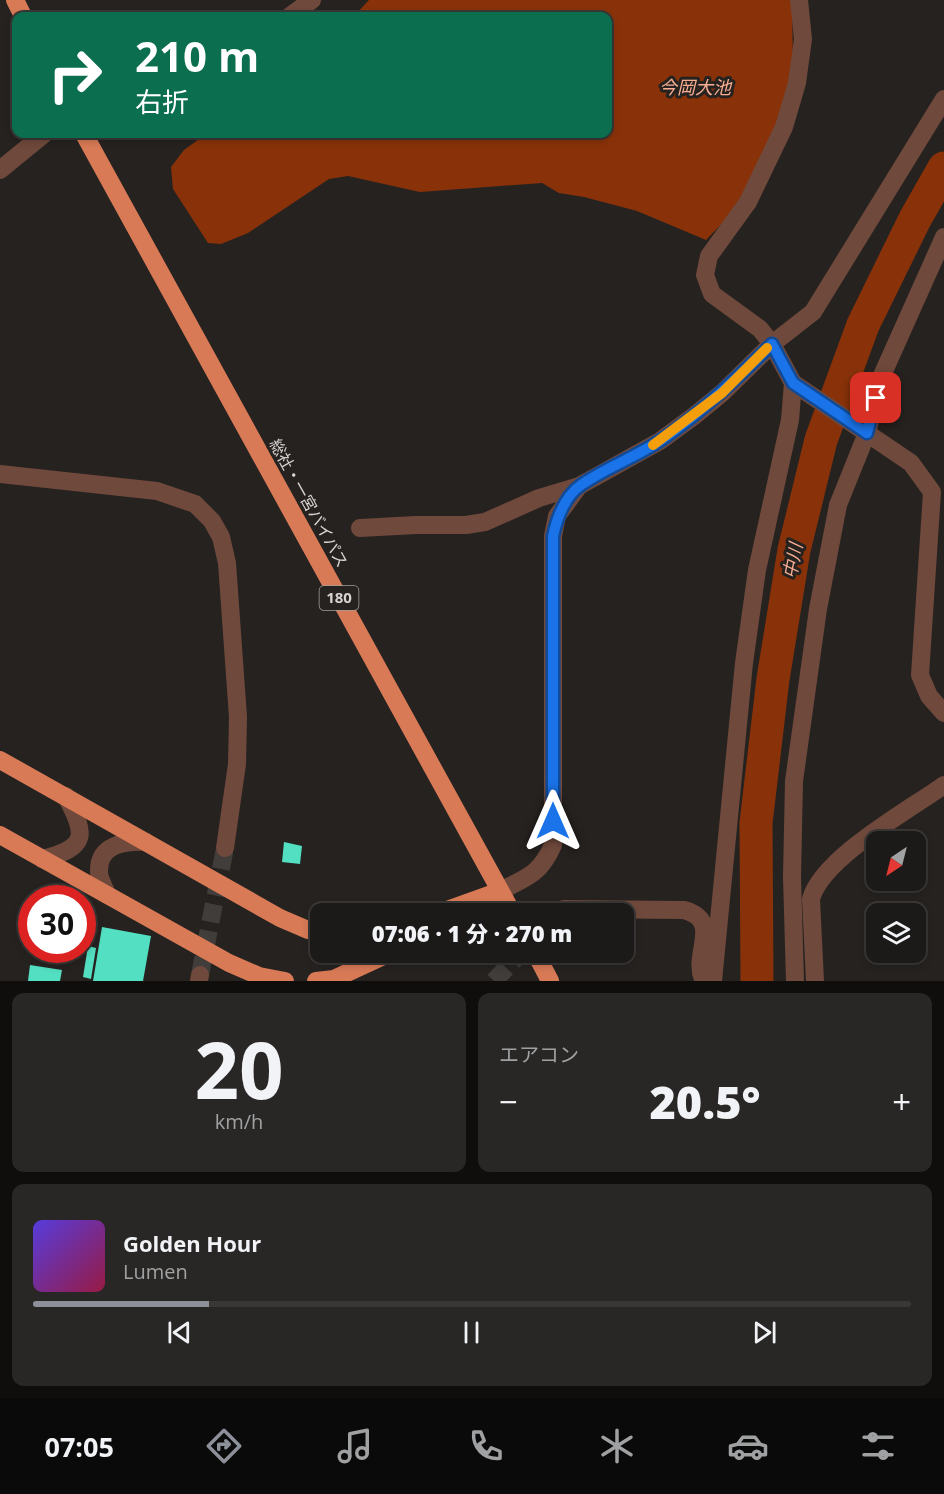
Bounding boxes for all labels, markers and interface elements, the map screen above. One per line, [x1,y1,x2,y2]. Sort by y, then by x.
text: 210 m [135,27,259,84]
icon: right [36,36,114,114]
water label: 今岡大池 [659,75,733,99]
text: 右折 [135,83,189,120]
pin [850,372,901,423]
icon: arrive [859,381,892,414]
street label: 総社・一宮バイパス [265,435,353,571]
water label: 中川 [777,539,808,581]
road number: 180 [320,586,358,610]
position arrow [521,789,585,853]
north arrow [866,831,926,891]
map controls [866,831,926,963]
speed limit sign: 30 [18,885,96,963]
button: layers [866,903,926,963]
text: 07:06 · 1 分 · 270 m [372,918,572,948]
text: 20 [194,1016,284,1122]
text: エアコン [499,1041,579,1068]
text: 20.5° [649,1071,761,1132]
text: − [499,1079,518,1124]
text: + [892,1079,911,1124]
text: km/h [215,1108,263,1135]
text: Golden Hour [123,1228,261,1258]
text: Lumen [123,1258,188,1285]
icon: previous [163,1316,196,1349]
icon: pause [455,1316,488,1349]
icon: next [748,1316,781,1349]
icon: directions [203,1425,245,1467]
icon: music [334,1425,376,1467]
icon: phone [465,1425,507,1467]
icon: climate [596,1425,638,1467]
icon: car [727,1425,769,1467]
icon: filters [857,1425,899,1467]
text: 07:05 [44,1428,114,1465]

